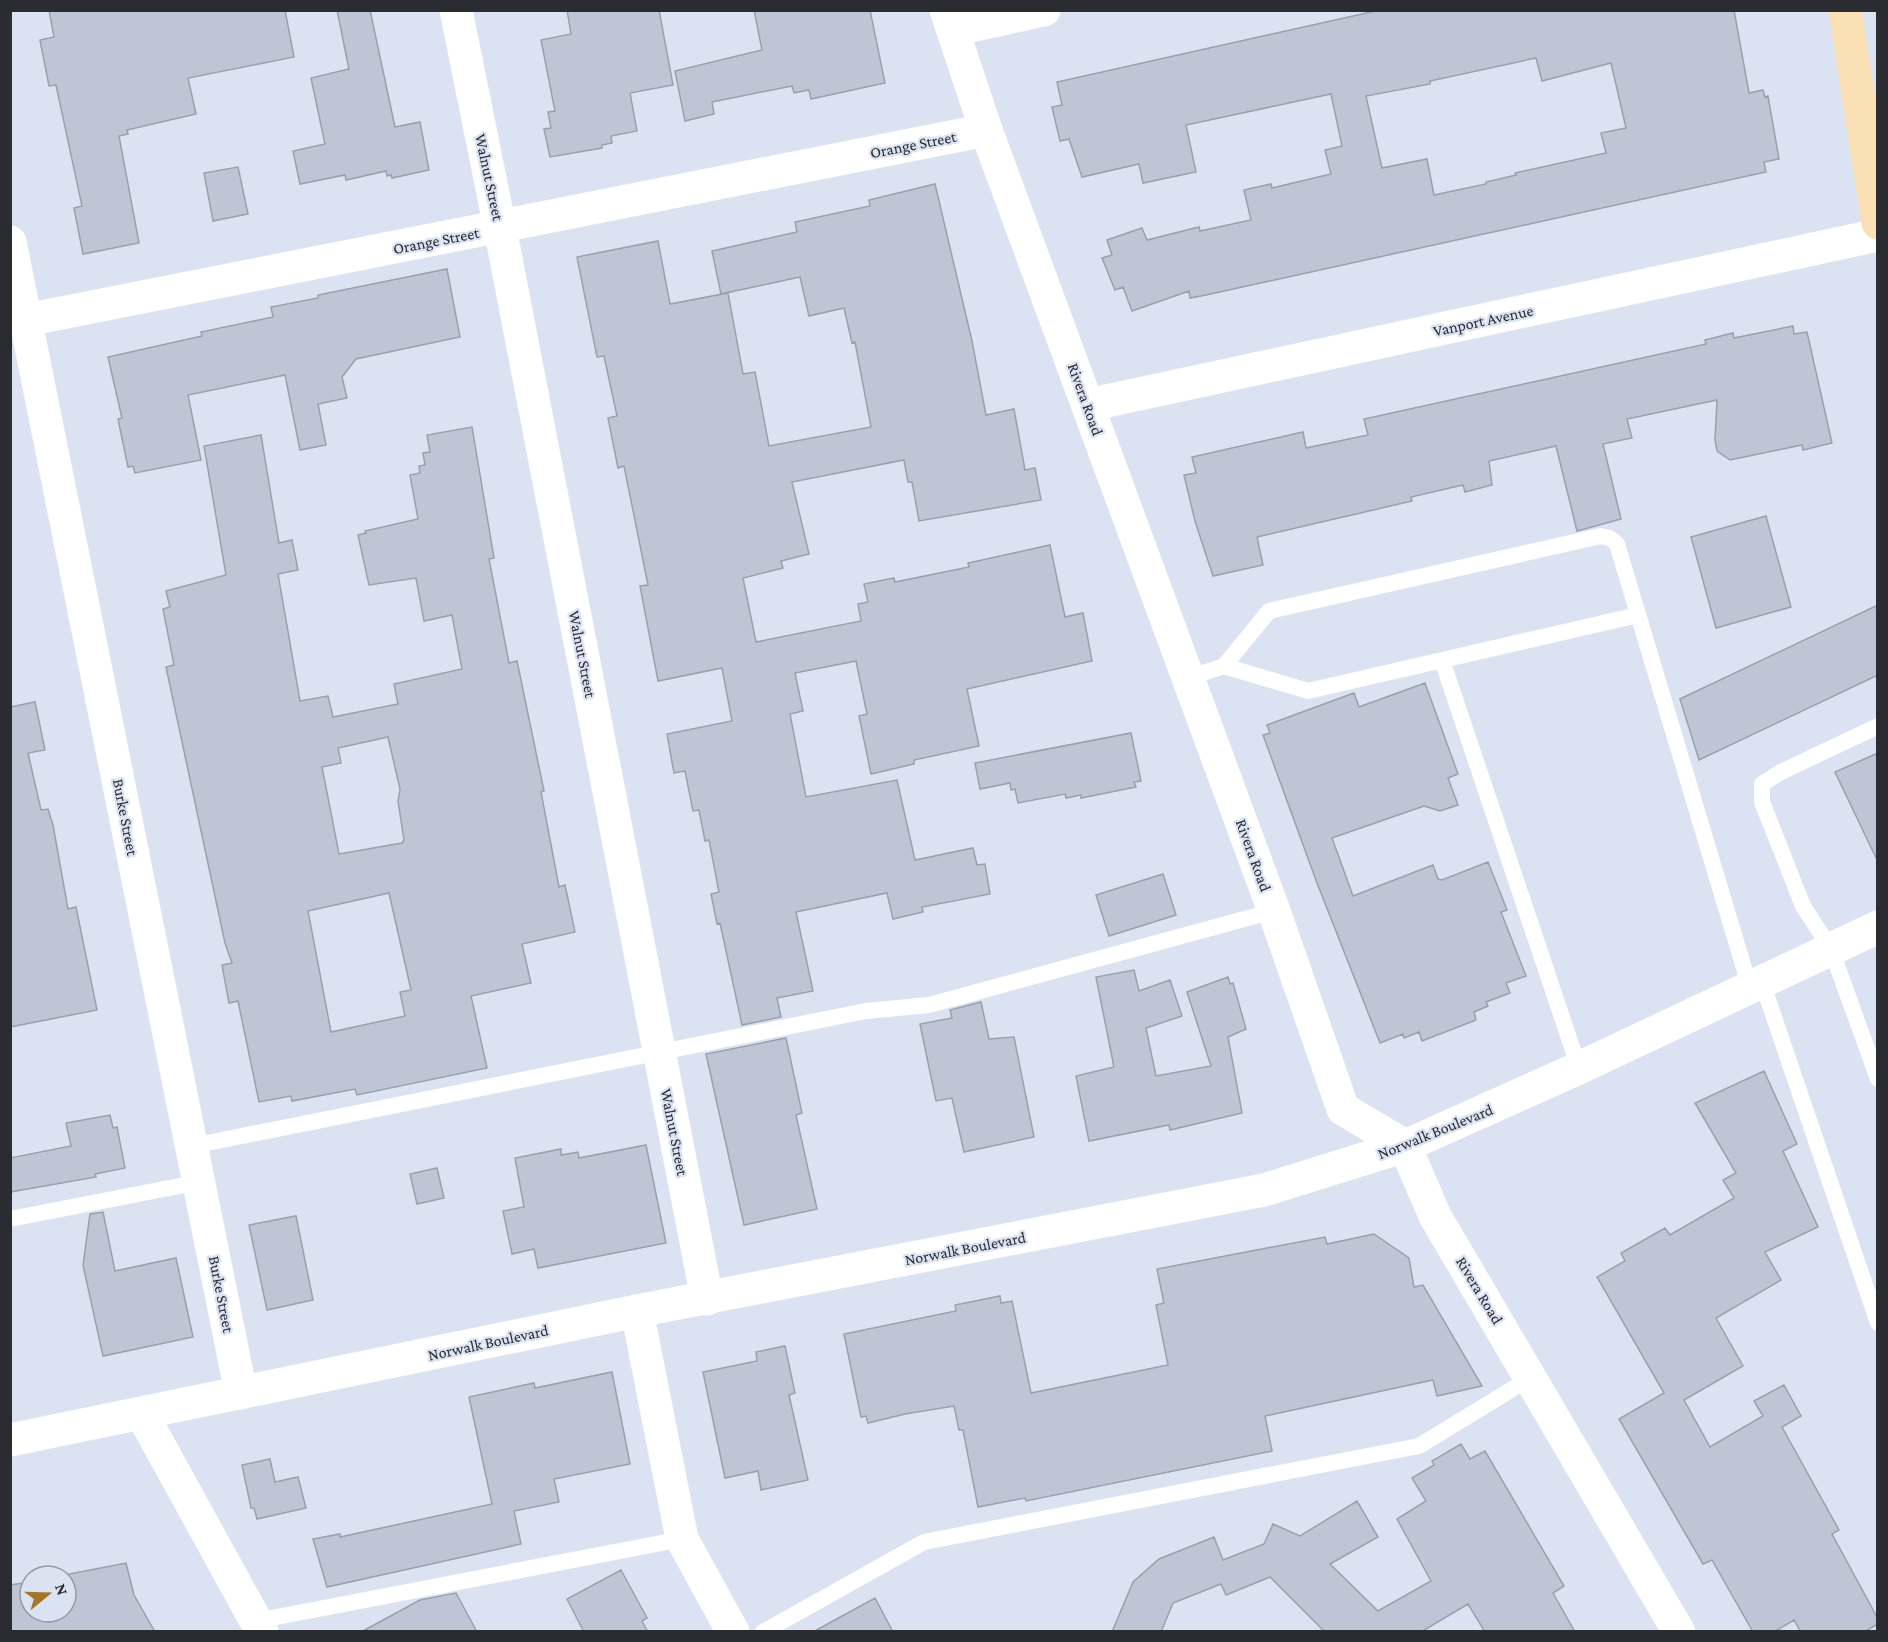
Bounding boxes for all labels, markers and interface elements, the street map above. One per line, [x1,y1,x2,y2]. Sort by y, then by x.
street label: Orange Street [869,128,958,162]
street label: Walnut Street [472,132,507,223]
street label: Orange Street [392,224,481,258]
street label: Vanport Avenue [1432,302,1535,340]
street label: Rivera Road [1065,361,1107,438]
street label: Walnut Street [566,609,599,700]
street label: Burke Street [110,777,141,858]
street label: Rivera Road [1233,817,1275,894]
street label: Walnut Street [658,1087,691,1178]
street label: Norwalk Boulevard [1375,1100,1496,1162]
street label: Norwalk Boulevard [903,1228,1028,1269]
street label: Burke Street [206,1254,237,1335]
street label: Rivera Road [1453,1254,1507,1328]
street label: Norwalk Boulevard [426,1321,550,1364]
north arrow [18,1564,78,1624]
text: N [52,1581,72,1597]

